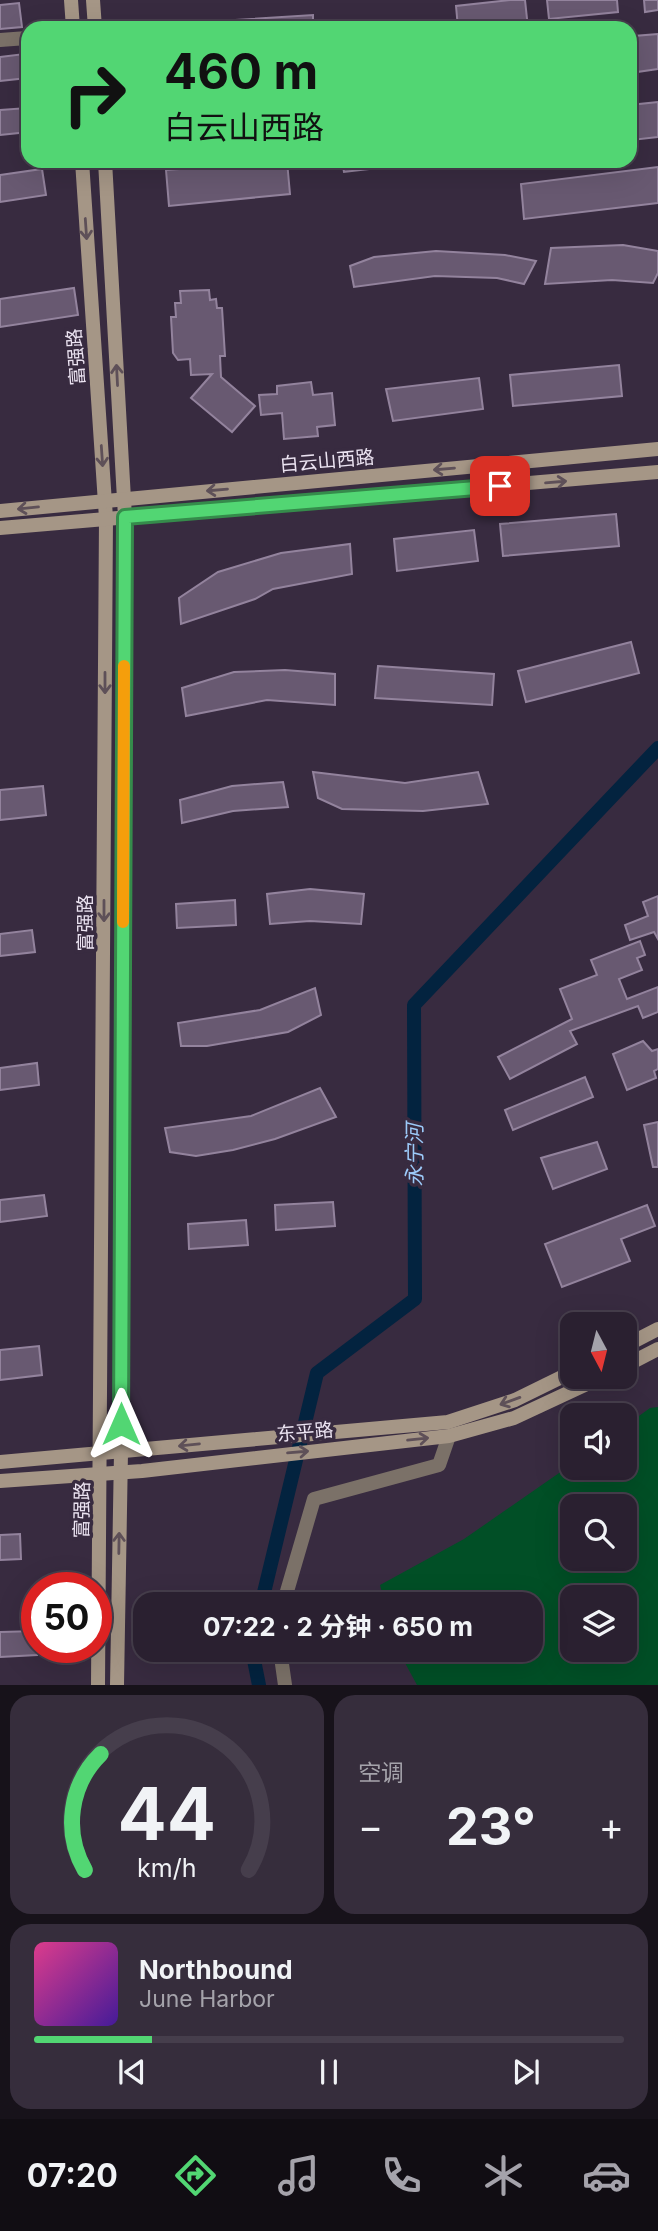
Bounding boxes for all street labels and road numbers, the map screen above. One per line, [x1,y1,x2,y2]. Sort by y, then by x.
street label: 富强路 [63,328,89,386]
street label: 白云山西路 [279,445,375,477]
street label: 富强路 [74,894,97,952]
street label: 东平路 [276,1418,334,1446]
street label: 富强路 [70,1481,94,1539]

